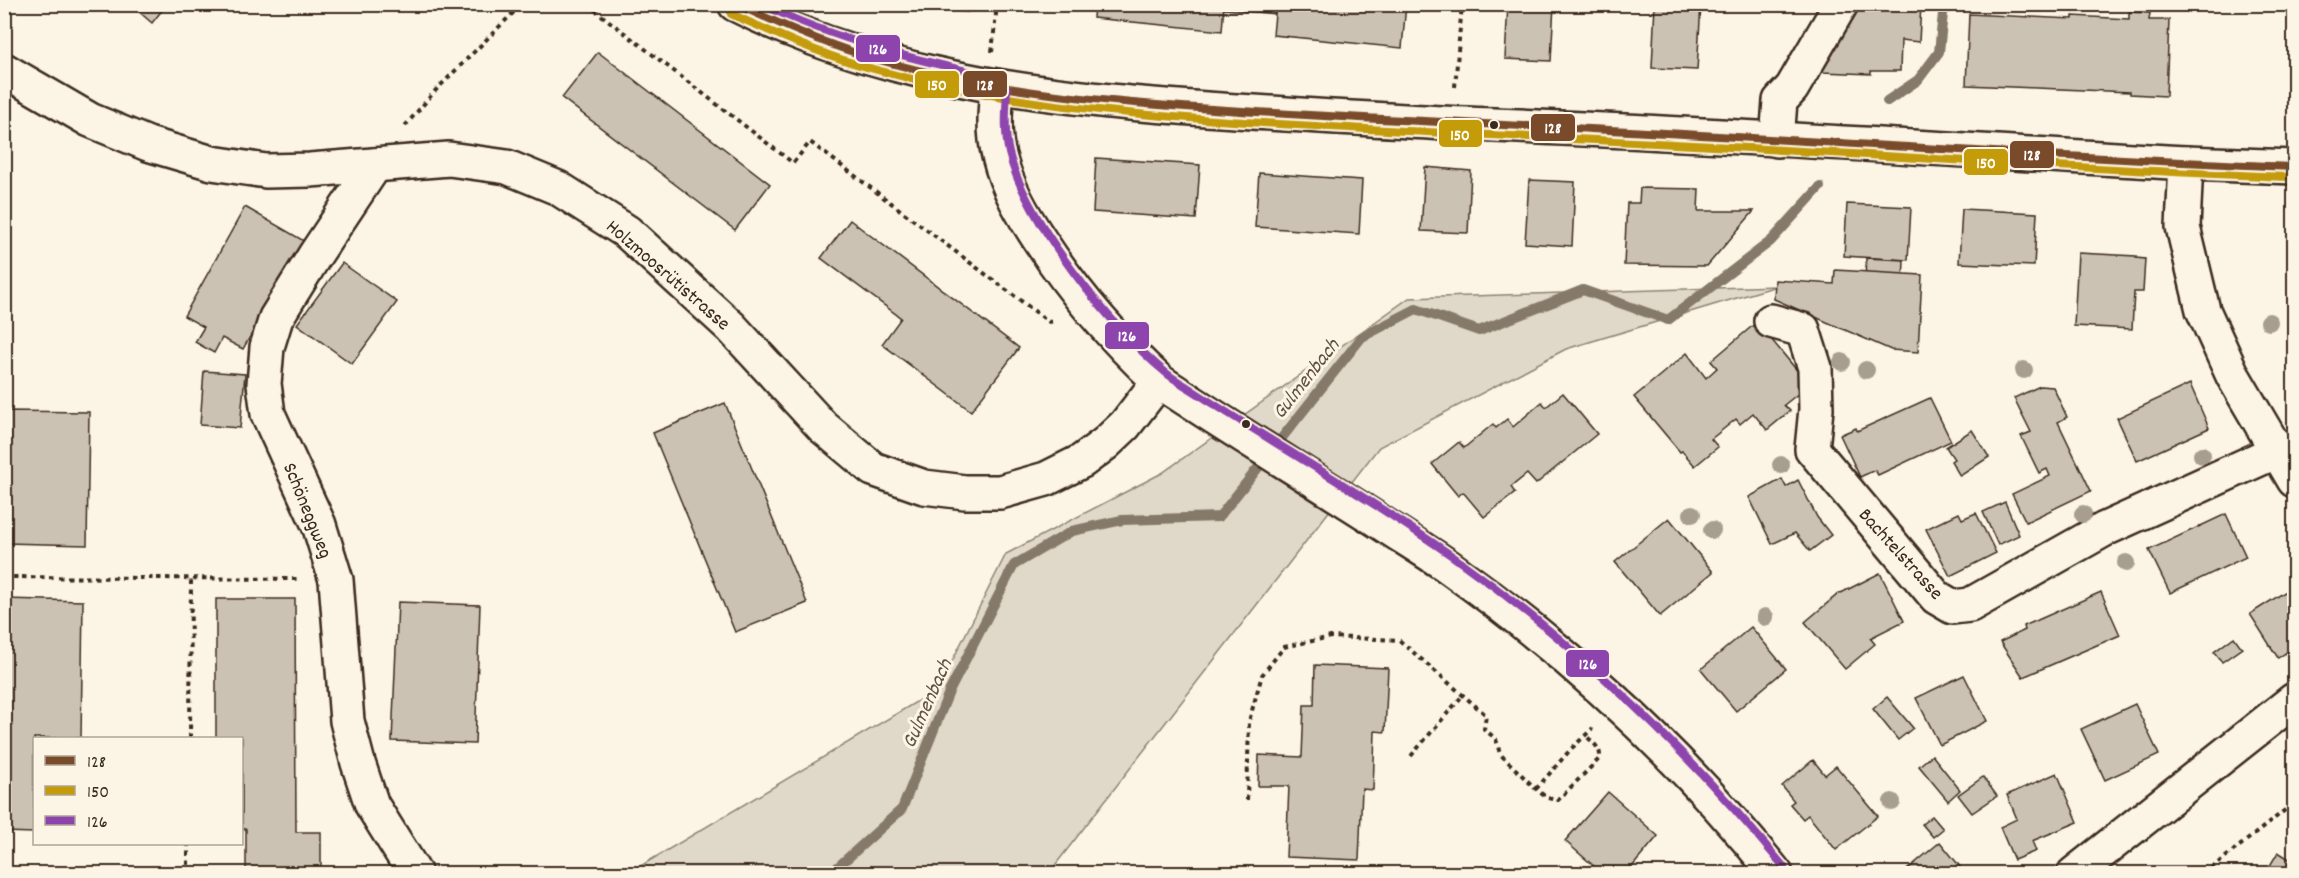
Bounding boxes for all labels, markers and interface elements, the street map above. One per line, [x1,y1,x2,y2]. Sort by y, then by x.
line badge: 126 [855,34,901,63]
text: 126 [869,39,887,62]
line badge: 150 [914,70,960,99]
line badge: 128 [962,70,1008,98]
text: 150 [927,75,947,98]
text: 128 [977,75,994,98]
line badge: 128 [1530,113,1576,142]
text: 128 [1545,118,1562,141]
line badge: 150 [1438,119,1483,148]
unlabelled marker [1488,119,1500,131]
text: 150 [1450,125,1470,148]
line badge: 128 [2009,140,2055,169]
text: 128 [2024,145,2041,168]
line badge: 150 [1963,148,2009,176]
text: 150 [1976,153,1996,176]
street label: Holzmoosrütistrasse [599,214,736,338]
line badge: 126 [1104,321,1150,350]
text: 126 [1118,326,1136,349]
water label: Gulmenbach [1266,332,1349,427]
unlabelled marker [1240,418,1252,430]
street label: Schöneggweg [274,459,338,563]
street label: Bachtelstrasse [1851,503,1949,607]
line badge: 126 [1565,649,1610,678]
water label: Gulmenbach [896,653,962,754]
text: 126 [1579,654,1597,677]
legend [33,737,243,845]
text: 128 [87,751,106,776]
text: 150 [87,781,109,806]
text: 126 [87,811,108,836]

